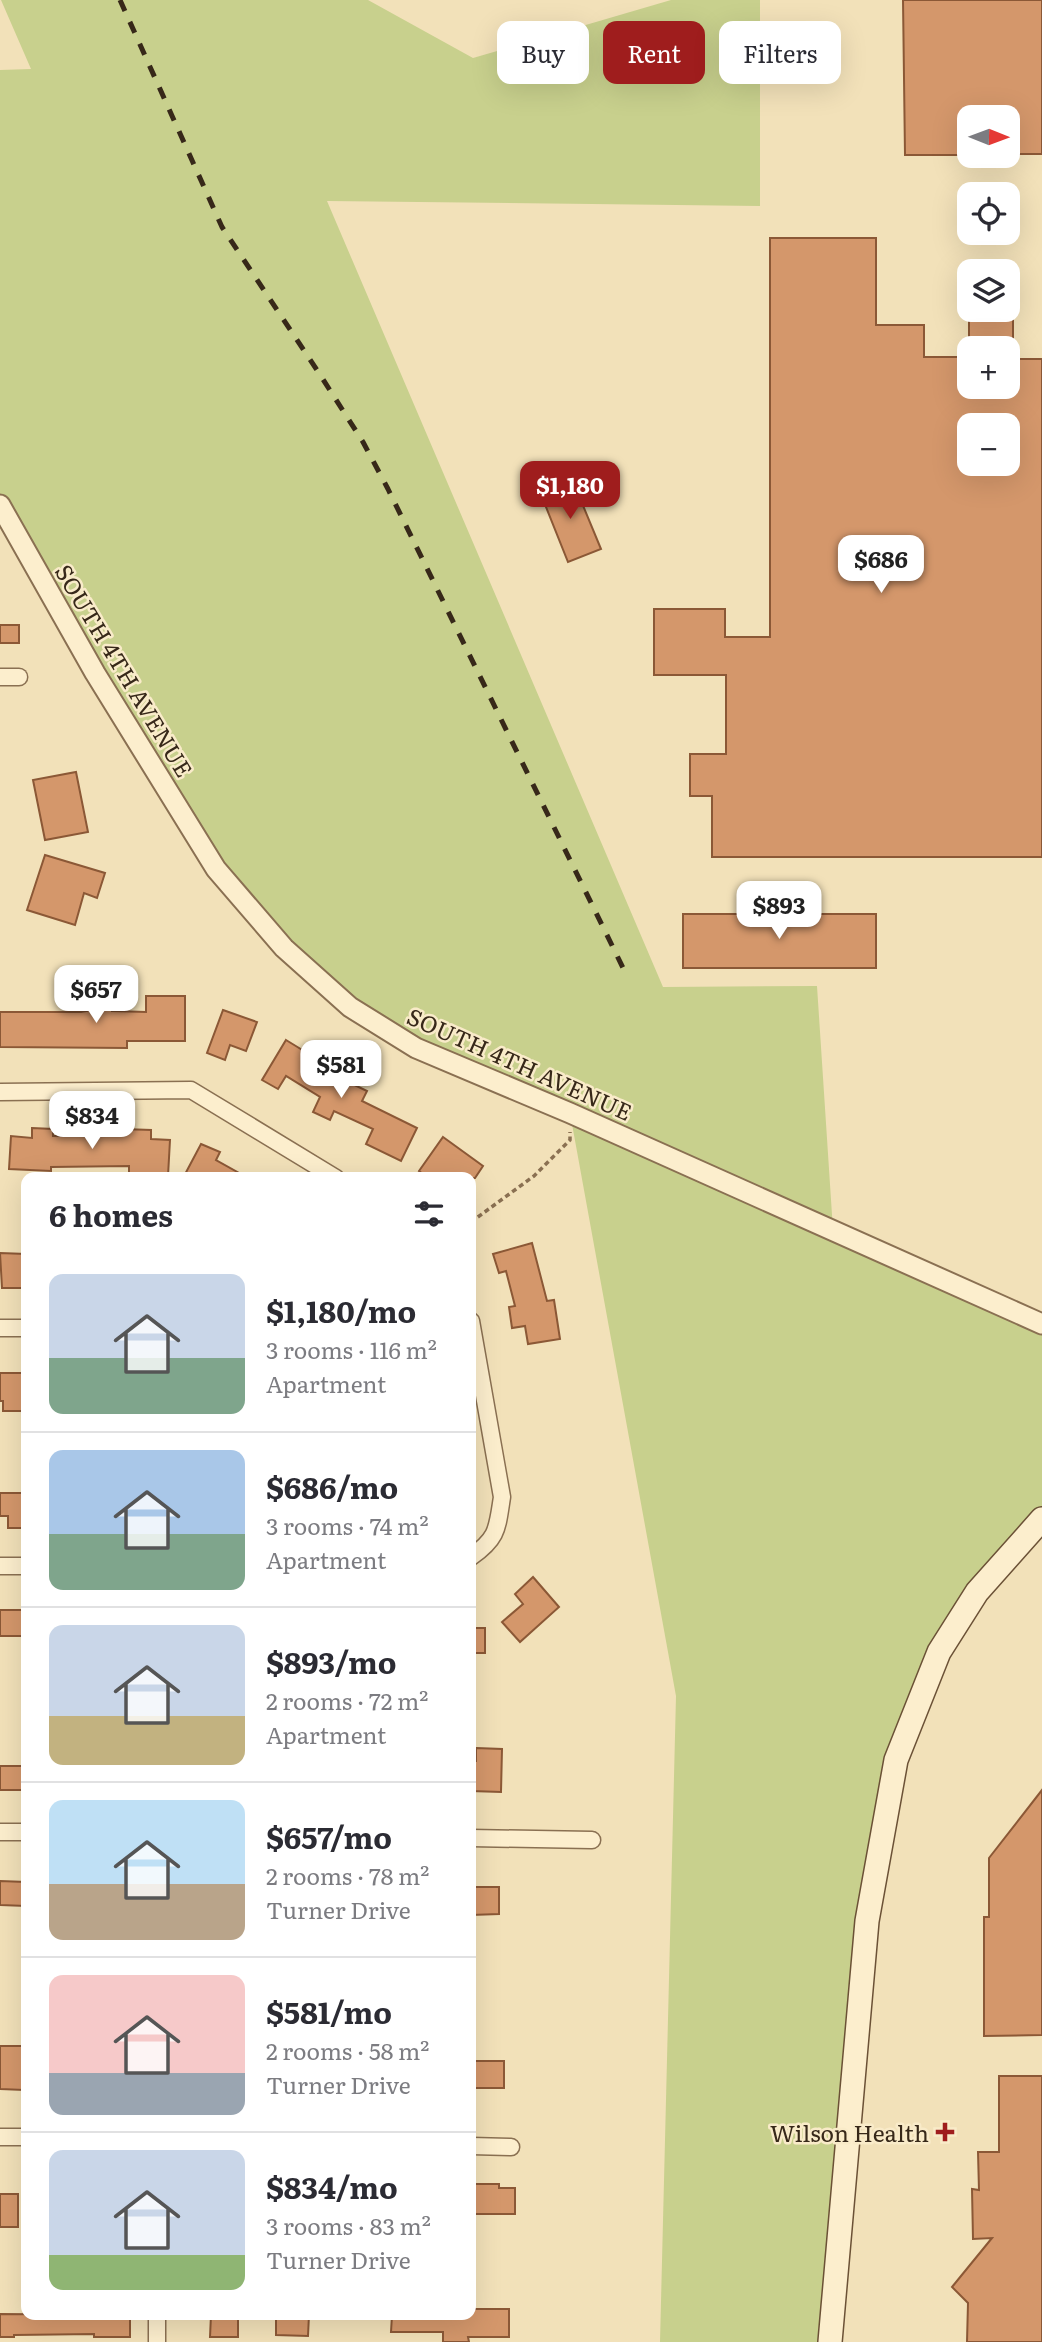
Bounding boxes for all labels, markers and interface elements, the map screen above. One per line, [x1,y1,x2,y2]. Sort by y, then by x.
chip: Buy [497,21,589,84]
chip: Rent [603,21,705,84]
chip: Filters [719,21,841,84]
north arrow [957,105,1020,168]
map controls [957,105,1020,476]
button: locate [957,182,1020,245]
button: layers [957,259,1020,322]
button: + [957,336,1020,399]
button: − [957,413,1020,476]
pin: $1,180 [513,462,627,521]
text: $1,180 [536,467,604,501]
pin: $686 [840,536,922,595]
text: $686 [854,541,908,575]
street label: SOUTH 4TH AVENUE [48,557,202,783]
pin: $893 [738,881,820,941]
text: $893 [753,887,805,921]
pin: $657 [55,965,137,1025]
text: $657 [70,971,122,1005]
street label: SOUTH 4TH AVENUE [402,998,638,1128]
pin: $581 [300,1040,382,1100]
text: $581 [316,1046,366,1080]
pin: $834 [51,1092,133,1151]
text: $834 [65,1097,119,1131]
text: 6 homes [49,1192,173,1236]
icon: filters [410,1195,448,1233]
text: $1,180/mo [266,1288,416,1332]
icon: home [105,1302,189,1386]
text: 3 rooms · 116 m² [266,1332,437,1366]
text: Apartment [266,1366,386,1400]
text: $686/mo [266,1464,398,1508]
icon: home [105,1478,189,1562]
text: 3 rooms · 74 m² [266,1508,429,1542]
text: Apartment [266,1542,386,1576]
text: $893/mo [266,1639,396,1683]
icon: home [105,1653,189,1737]
text: 2 rooms · 72 m² [266,1683,428,1717]
text: Apartment [266,1717,386,1751]
text: $657/mo [266,1814,392,1858]
icon: home [105,1828,189,1912]
text: 2 rooms · 78 m² [266,1858,429,1892]
text: Turner Drive [266,1892,411,1926]
text: $581/mo [266,1989,392,2033]
icon: home [105,2003,189,2087]
text: 2 rooms · 58 m² [266,2033,429,2067]
text: Turner Drive [266,2067,411,2101]
place label: Wilson Health [770,2115,929,2149]
marker: Wilson Health [935,2122,955,2142]
text: $834/mo [266,2164,398,2208]
icon: home [105,2178,189,2262]
text: 3 rooms · 83 m² [266,2208,431,2242]
text: Turner Drive [266,2242,411,2276]

